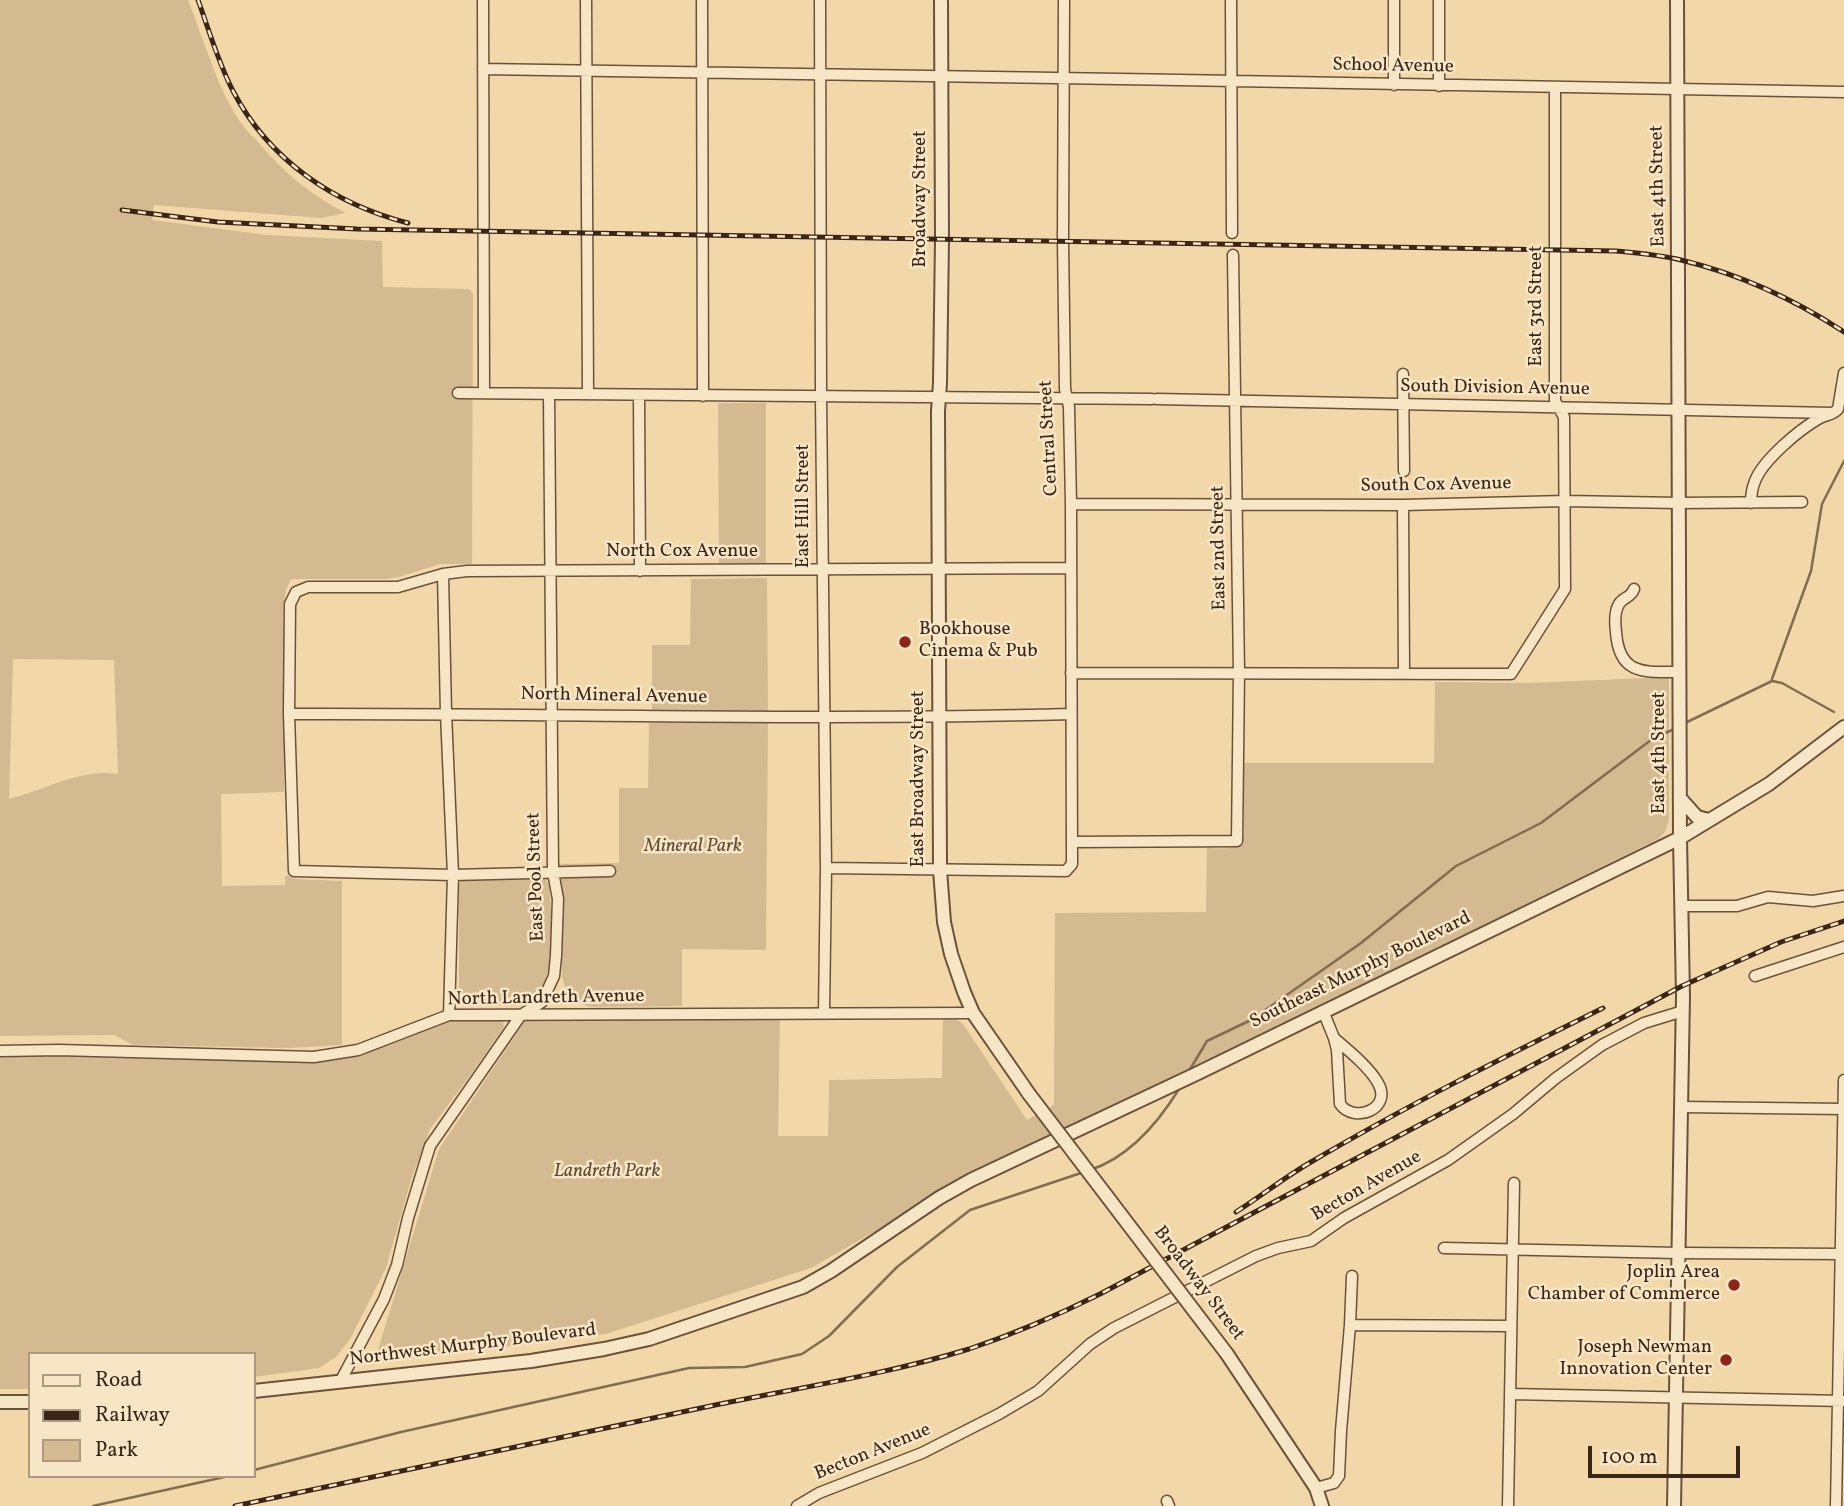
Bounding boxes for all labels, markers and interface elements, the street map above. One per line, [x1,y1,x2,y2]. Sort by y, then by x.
street label: School Avenue [1332,55,1454,79]
street label: East 4th Street [1647,125,1671,247]
street label: Broadway Street [911,130,933,268]
street label: East 3rd Street [1527,245,1549,367]
street label: South Division Avenue [1400,376,1590,402]
street label: Central Street [1036,379,1064,497]
street label: East Hill Street [794,444,816,568]
street label: South Cox Avenue [1360,473,1512,499]
street label: East 2nd Street [1208,485,1232,611]
street label: North Cox Avenue [606,542,758,564]
place label: Bookhouse Cinema & Pub [919,620,1038,664]
marker: Bookhouse Cinema & Pub [897,634,913,650]
street label: North Mineral Avenue [520,684,708,710]
street label: East Broadway Street [909,690,931,868]
street label: East 4th Street [1650,692,1672,814]
street label: East Pool Street [523,812,551,942]
park label: Mineral Park [644,837,742,859]
street label: Southeast Murphy Boulevard [1247,907,1475,1035]
street label: North Landreth Avenue [447,986,645,1012]
street label: Becton Avenue [1308,1146,1426,1228]
park label: Landreth Park [554,1162,660,1184]
street label: Broadway Street [1148,1222,1248,1346]
place label: Joplin Area Chamber of Commerce [1528,1263,1720,1307]
marker: Joplin Area Chamber of Commerce [1726,1277,1742,1293]
street label: Northwest Murphy Boulevard [348,1320,598,1372]
place label: Joseph Newman Innovation Center [1560,1338,1712,1382]
legend [28,1352,256,1478]
marker: Joseph Newman Innovation Center [1718,1352,1734,1368]
text: Road [95,1366,142,1395]
text: Railway [95,1401,170,1430]
street label: Becton Avenue [812,1419,934,1487]
scale bar [1592,1432,1744,1476]
text: Park [95,1436,138,1465]
text: 100 m [1601,1443,1658,1472]

